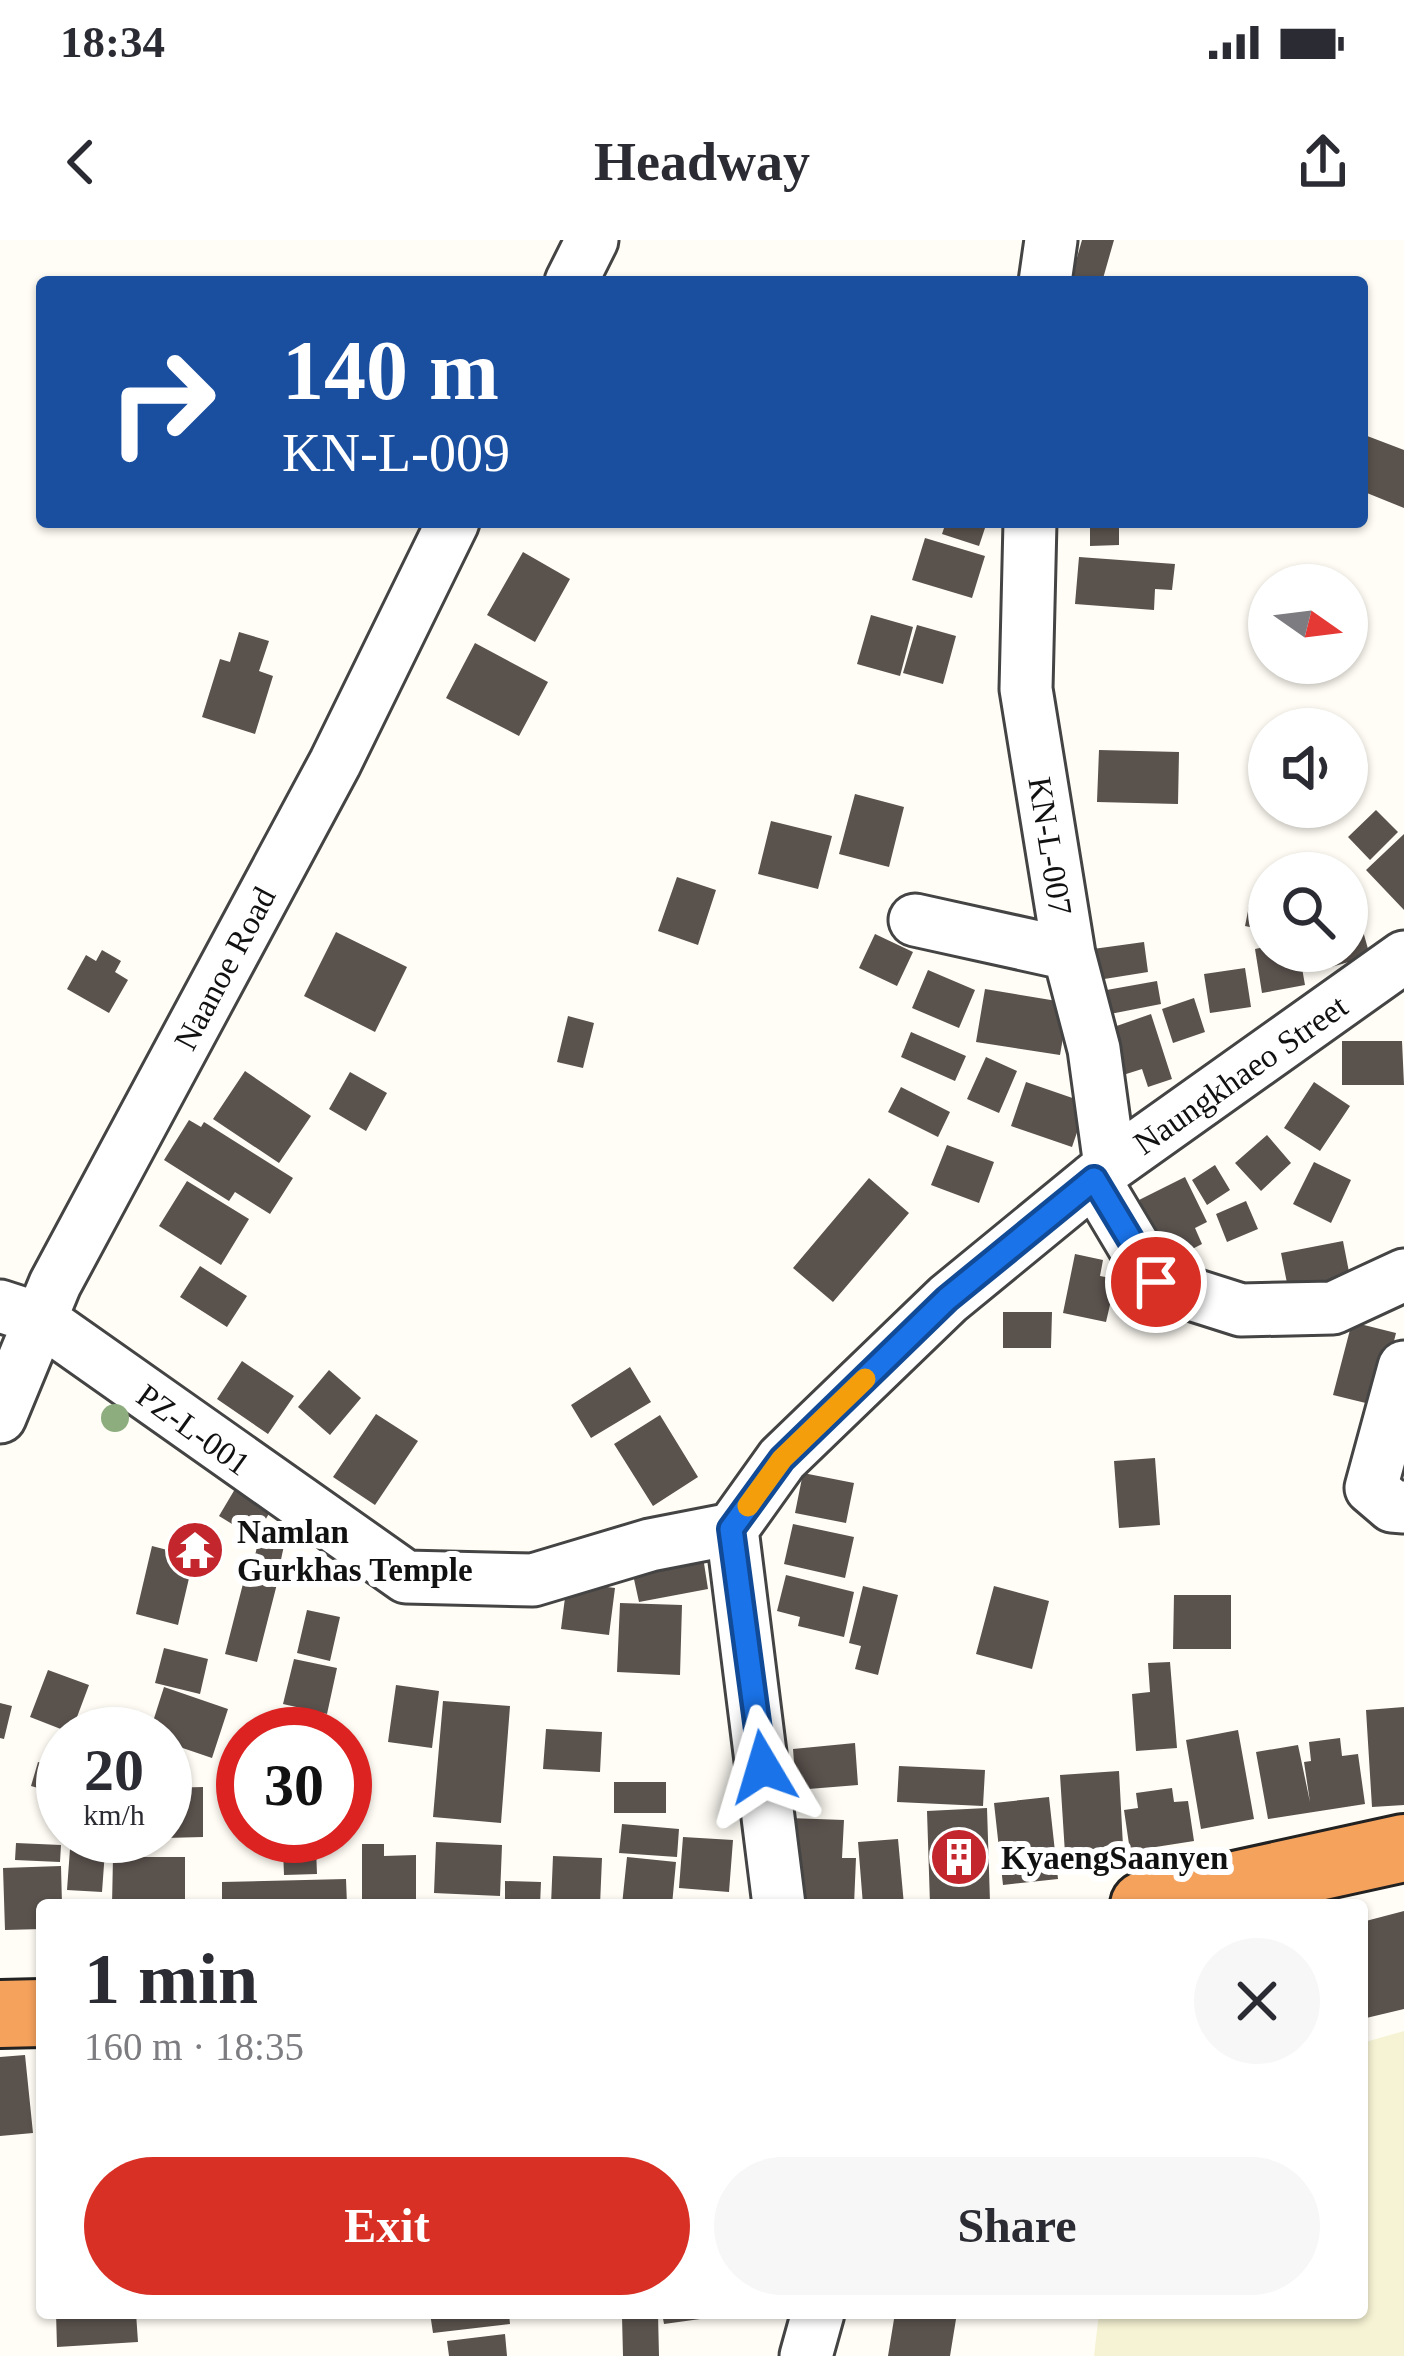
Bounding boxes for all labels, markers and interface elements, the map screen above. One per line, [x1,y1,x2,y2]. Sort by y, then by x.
text: 18:34 [60,17,165,67]
icon: back [48,129,114,195]
icon: share [1290,129,1356,195]
text: Headway [594,132,810,192]
icon: right [84,324,240,480]
text: 140 m [282,324,499,417]
text: KN-L-009 [282,423,510,483]
north arrow [1248,564,1368,684]
map controls [1248,564,1368,972]
button: sound [1248,708,1368,828]
street label: KN-L-007 [1021,775,1079,918]
button: search [1248,852,1368,972]
street label: Naanoe Road [167,881,283,1056]
street label: Naungkhaeo Street [1127,988,1354,1162]
pin [1105,1231,1207,1333]
icon: arrive [1123,1249,1189,1315]
street label: PZ-L-001 [130,1377,257,1483]
place label: Namlan Gurkhas Temple [237,1514,473,1588]
temple icon: Namlan Gurkhas Temple [164,1519,226,1581]
position arrow [700,1704,826,1830]
speed limit sign: 30 [216,1707,372,1863]
text: 20 [84,1737,144,1803]
text: km/h [83,1798,145,1831]
building icon: KyaengSaanyen [928,1826,990,1888]
place label: KyaengSaanyen [1001,1840,1228,1876]
button: close [1194,1938,1320,2064]
text: 1 min [84,1939,258,2019]
text: 160 m · 18:35 [84,2025,304,2068]
button: Exit [84,2157,690,2295]
button: Share [714,2157,1320,2295]

